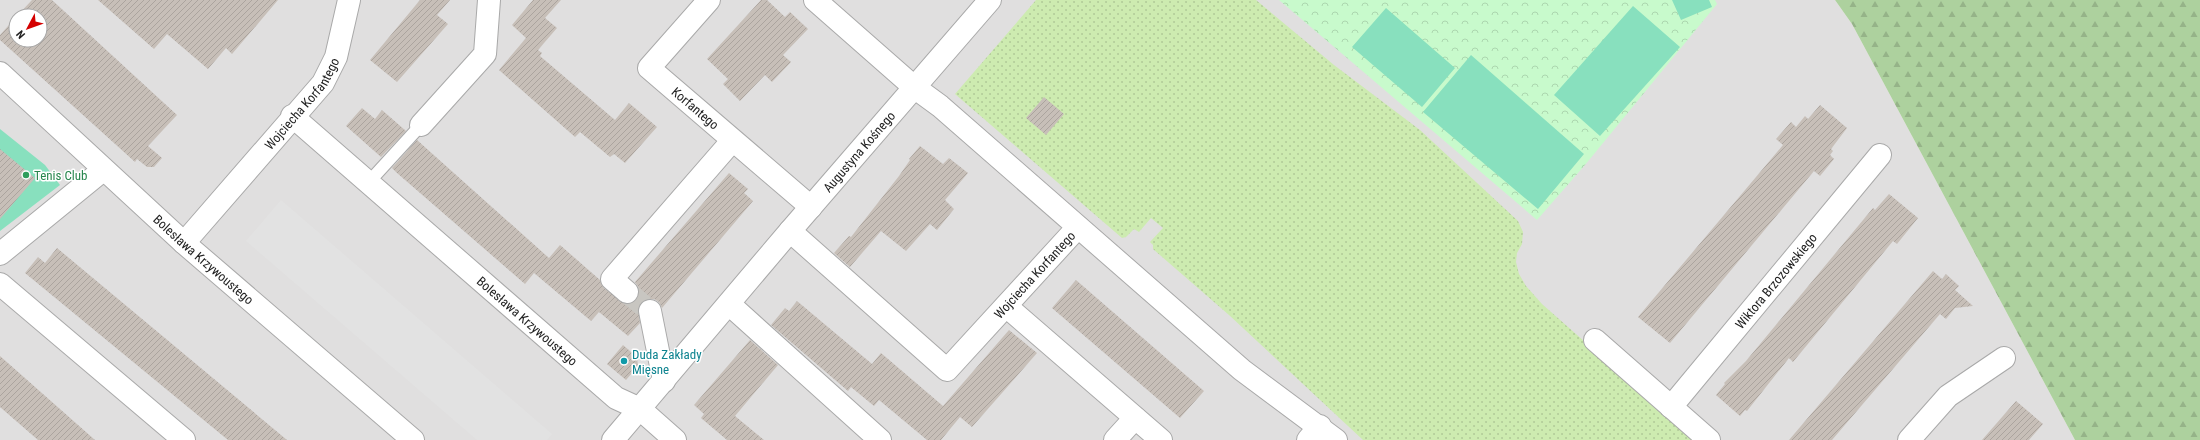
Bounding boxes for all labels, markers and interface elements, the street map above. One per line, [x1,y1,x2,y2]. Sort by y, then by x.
north arrow [8,8,48,48]
text: N [14,27,28,41]
street label: Wojciecha Korfantego [262,55,342,153]
street label: Korfantego [669,84,722,133]
street label: Augustyna Kośnego [820,108,898,195]
place label: Tenis Club [34,168,87,183]
marker: Tenis Club [21,170,31,180]
street label: Bolesława Krzywoustego [150,212,256,307]
street label: Wojciecha Korfantego [991,228,1078,322]
street label: Wiktora Brzozowskiego [1732,230,1820,332]
street label: Bolesława Krzywoustego [474,273,580,369]
place label: Duda Zakłady Mięsne [632,347,702,377]
marker: Duda Zakłady Mięsne [619,356,629,366]

